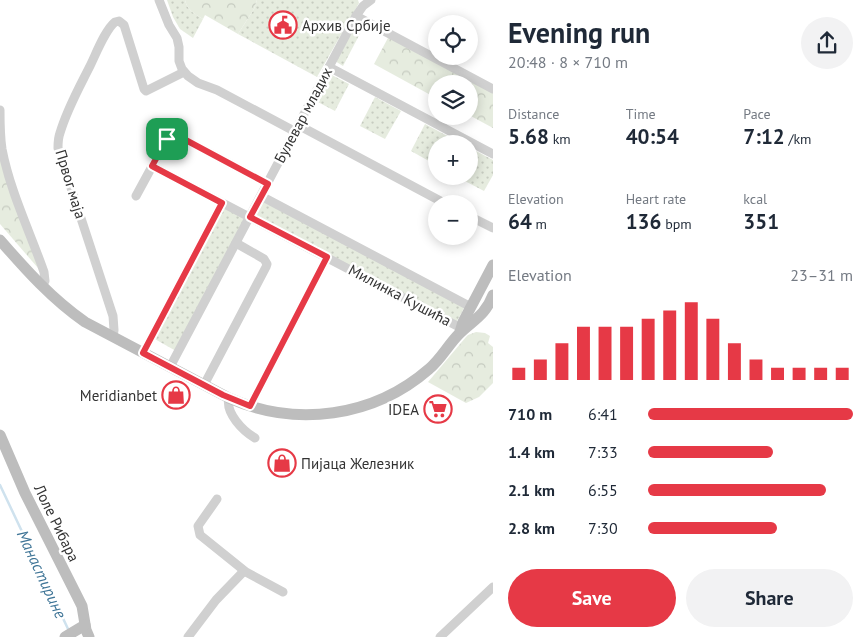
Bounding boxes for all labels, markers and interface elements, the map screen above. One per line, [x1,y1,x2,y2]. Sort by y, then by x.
public building icon: Архив Србије [268,10,298,40]
text: Evening run [508,14,650,51]
map controls [428,15,478,245]
button: locate [428,15,478,65]
place label: Архив Србије [302,16,391,35]
button: share [801,17,853,69]
text: 20:48 · 8 × 710 m [508,52,628,72]
street label: Булевар младих [270,64,336,166]
button: layers [428,75,478,125]
text: Distance [508,105,559,123]
text: Time [626,105,656,123]
text: Pace [743,105,771,123]
pin [146,118,188,160]
text: 5.68 [508,123,549,150]
text: 40:54 [626,123,679,150]
text: 7:12 [743,123,785,150]
icon: arrive [153,125,181,153]
text: km [549,130,571,148]
text: /km [785,130,811,148]
button: + [428,135,478,185]
street label: Првог маја [52,147,90,221]
text: Elevation [508,190,564,208]
text: Heart rate [626,190,686,208]
text: kcal [743,190,767,208]
button: − [428,195,478,245]
text: 64 [508,208,532,235]
text: 136 [626,208,661,235]
text: 351 [743,208,779,235]
text: m [532,215,547,233]
text: bpm [661,215,692,233]
street label: Милинка Кушића [345,260,455,330]
text: Elevation [508,265,572,285]
text: 23–31 m [790,265,853,285]
shop icon: Meridianbet [161,380,191,410]
place label: Meridianbet [80,386,157,405]
supermarket icon: IDEA [423,394,453,424]
place label: IDEA [388,400,419,419]
text: 710 m [508,404,552,424]
text: 6:41 [588,404,618,424]
text: 1.4 km [508,442,555,462]
text: 7:33 [588,442,618,462]
shop icon: Пијаца Железник [267,448,297,478]
place label: Пијаца Железник [301,454,415,473]
street label: Лоле Рибара [30,480,84,565]
text: 2.1 km [508,480,555,500]
text: 6:55 [588,480,618,500]
text: 2.8 km [508,518,555,538]
text: 7:30 [588,518,618,538]
water label: Манастирине [13,527,71,622]
button: Save [508,569,676,627]
button: Share [686,569,853,627]

